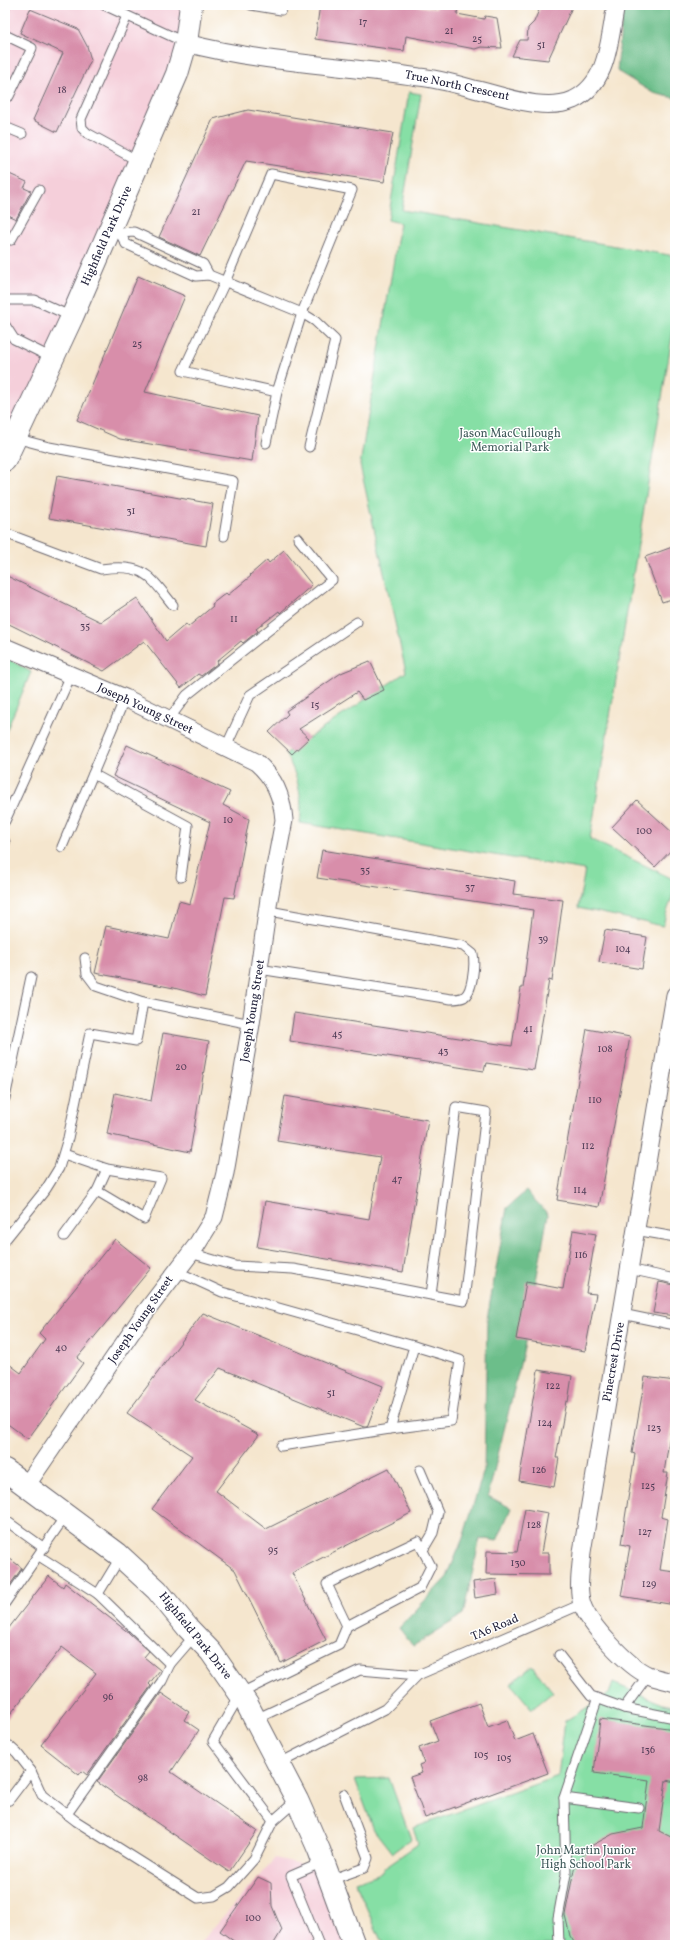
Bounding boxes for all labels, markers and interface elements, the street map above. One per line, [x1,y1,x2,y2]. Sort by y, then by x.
house number: 17 [359,15,368,29]
house number: 21 [444,24,454,38]
house number: 25 [472,32,482,46]
house number: 51 [537,38,545,52]
street label: True North Crescent [403,67,511,105]
house number: 18 [58,83,66,97]
street label: Highfield Park Drive [78,183,136,289]
house number: 21 [191,205,201,219]
house number: 25 [132,337,142,351]
park label: Jason MacCullough Memorial Park [459,426,561,456]
house number: 31 [126,504,136,518]
house number: 11 [230,612,238,626]
house number: 35 [80,619,90,633]
street label: Joseph Young Street [95,680,195,738]
house number: 15 [311,698,320,712]
house number: 10 [223,813,233,827]
house number: 100 [636,824,652,838]
house number: 35 [360,863,370,877]
house number: 37 [465,880,475,894]
house number: 39 [538,932,548,946]
house number: 104 [615,942,631,956]
street label: Joseph Young Street [237,958,269,1064]
house number: 41 [523,1022,533,1036]
house number: 45 [332,1027,342,1041]
house number: 108 [598,1042,612,1056]
house number: 43 [438,1044,448,1058]
house number: 20 [175,1060,187,1074]
house number: 110 [588,1093,602,1107]
house number: 112 [581,1139,595,1153]
house number: 47 [392,1172,403,1186]
house number: 114 [573,1183,587,1197]
house number: 116 [575,1248,587,1262]
street label: Joseph Young Street [105,1273,177,1367]
street label: Pinecrest Drive [599,1321,629,1403]
house number: 40 [55,1341,67,1355]
house number: 122 [546,1379,560,1393]
house number: 51 [327,1386,335,1400]
house number: 124 [538,1416,552,1430]
house number: 123 [647,1421,661,1435]
house number: 126 [532,1463,546,1477]
house number: 125 [641,1479,655,1493]
house number: 128 [527,1518,541,1532]
house number: 127 [638,1525,652,1539]
house number: 95 [268,1543,278,1557]
house number: 130 [511,1556,525,1570]
house number: 129 [642,1577,656,1591]
street label: Highfield Park Drive [155,1589,235,1683]
street label: TA6 Road [469,1611,521,1645]
house number: 96 [103,1690,113,1704]
house number: 136 [641,1743,655,1757]
house number: 105 [474,1748,488,1762]
house number: 105 [497,1751,511,1765]
house number: 98 [138,1771,148,1785]
park label: John Martin Junior High School Park [536,1843,636,1873]
house number: 100 [245,1911,261,1925]

